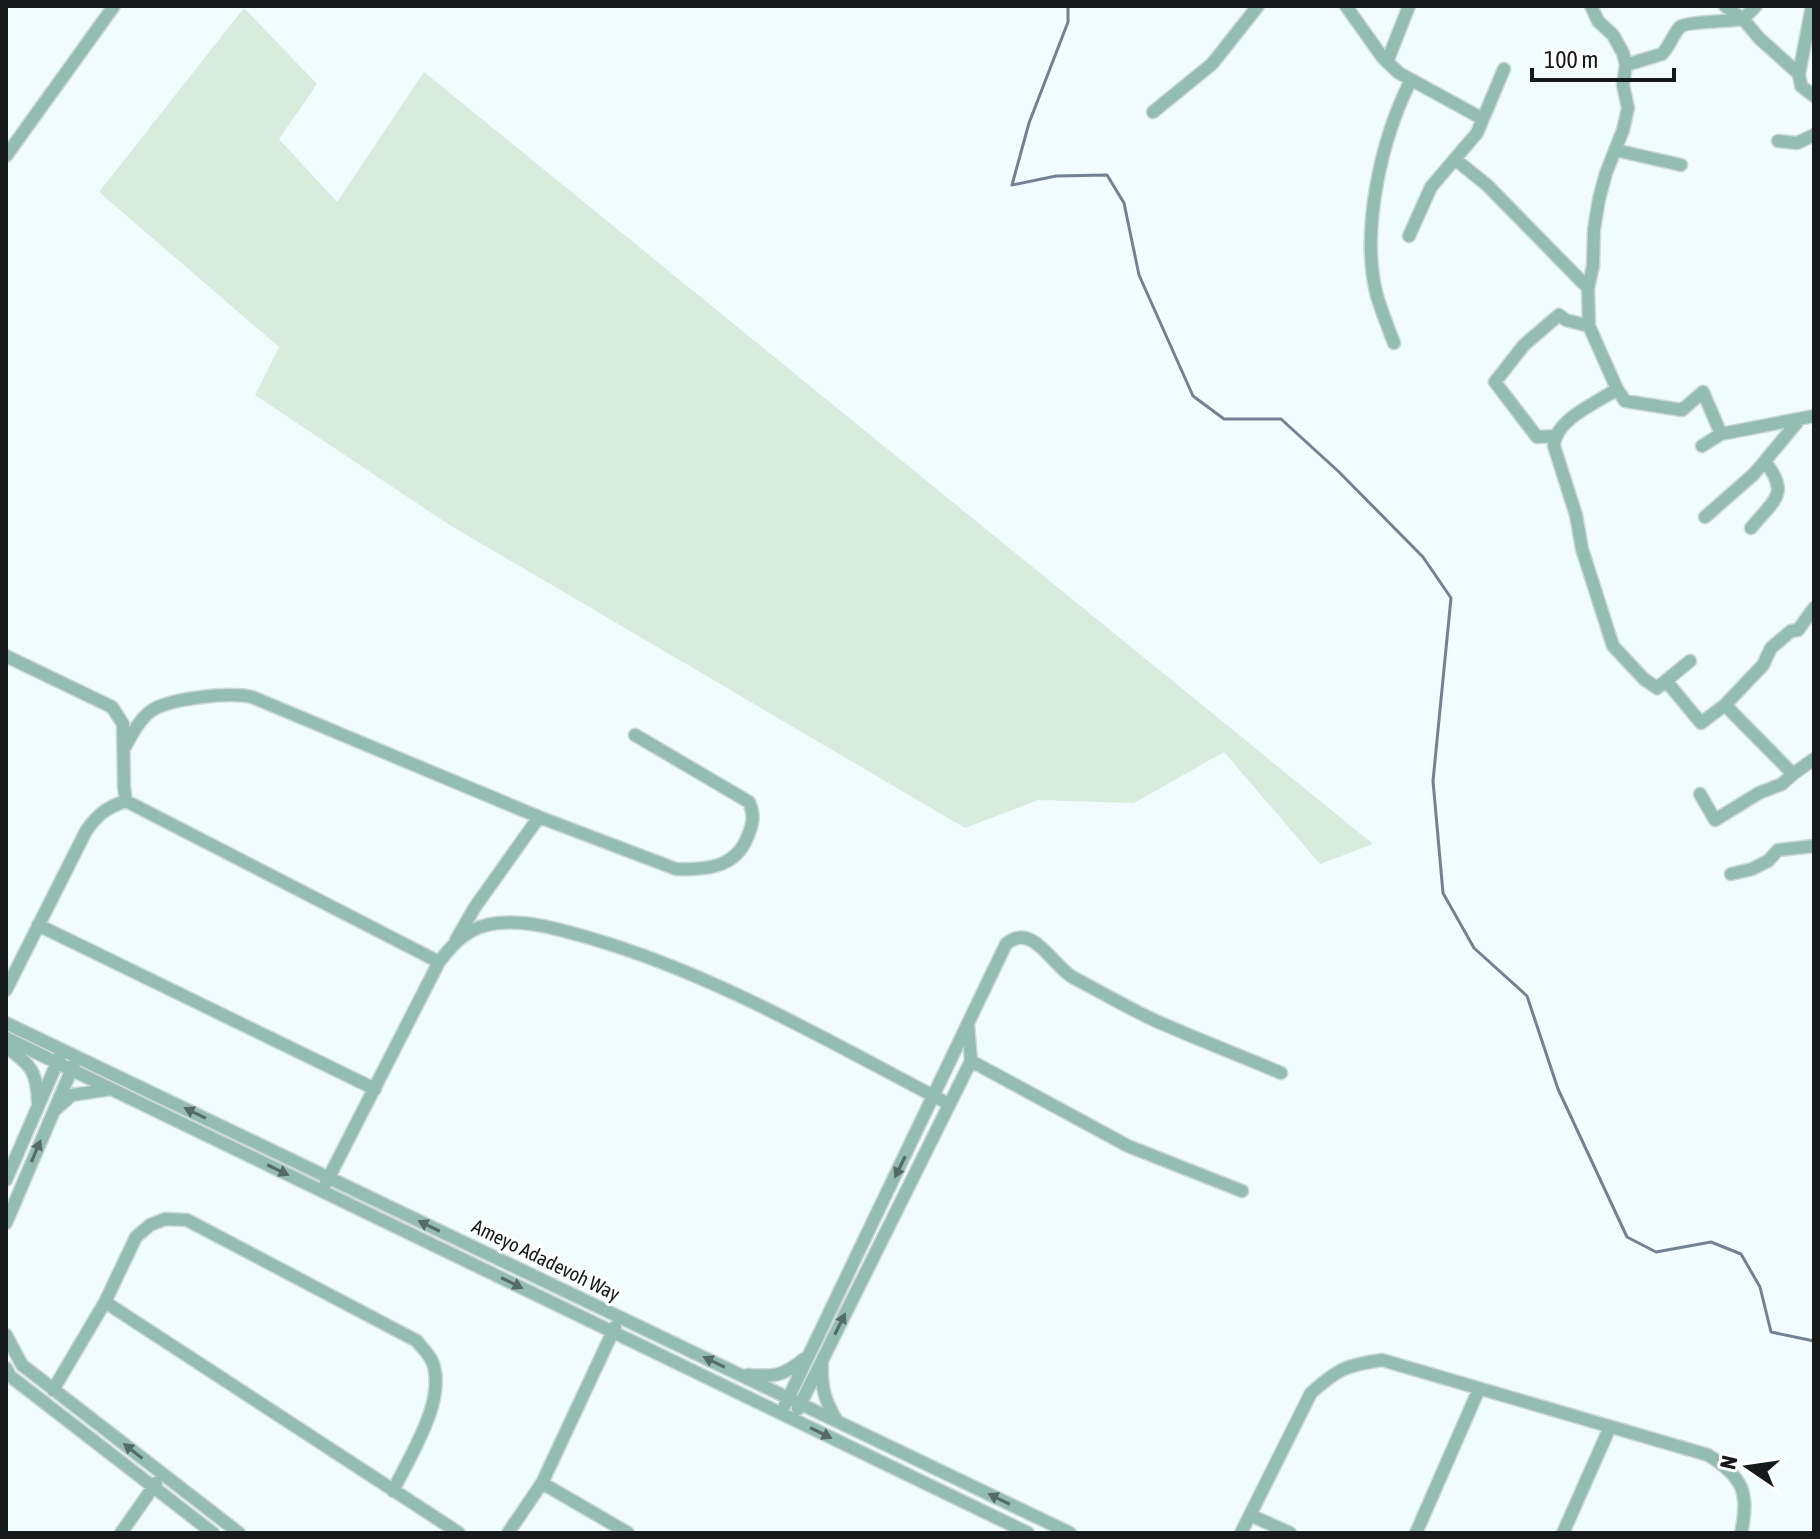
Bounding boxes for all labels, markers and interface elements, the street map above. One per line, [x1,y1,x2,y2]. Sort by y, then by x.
scale bar [1532,32,1674,82]
text: 100 m [1544,46,1598,73]
one-way arrow [183,1106,207,1120]
one-way arrow [29,1139,42,1163]
one-way arrow [894,1155,907,1178]
one-way arrow [266,1163,289,1176]
street label: Ameyo Adadevoh Way [469,1214,624,1305]
one-way arrow [418,1219,441,1233]
one-way arrow [500,1276,523,1290]
one-way arrow [833,1313,847,1336]
one-way arrow [703,1356,726,1369]
one-way arrow [810,1426,833,1440]
north arrow [1708,1427,1788,1507]
one-way arrow [123,1444,143,1460]
text: N [1714,1453,1743,1472]
one-way arrow [988,1492,1011,1506]

